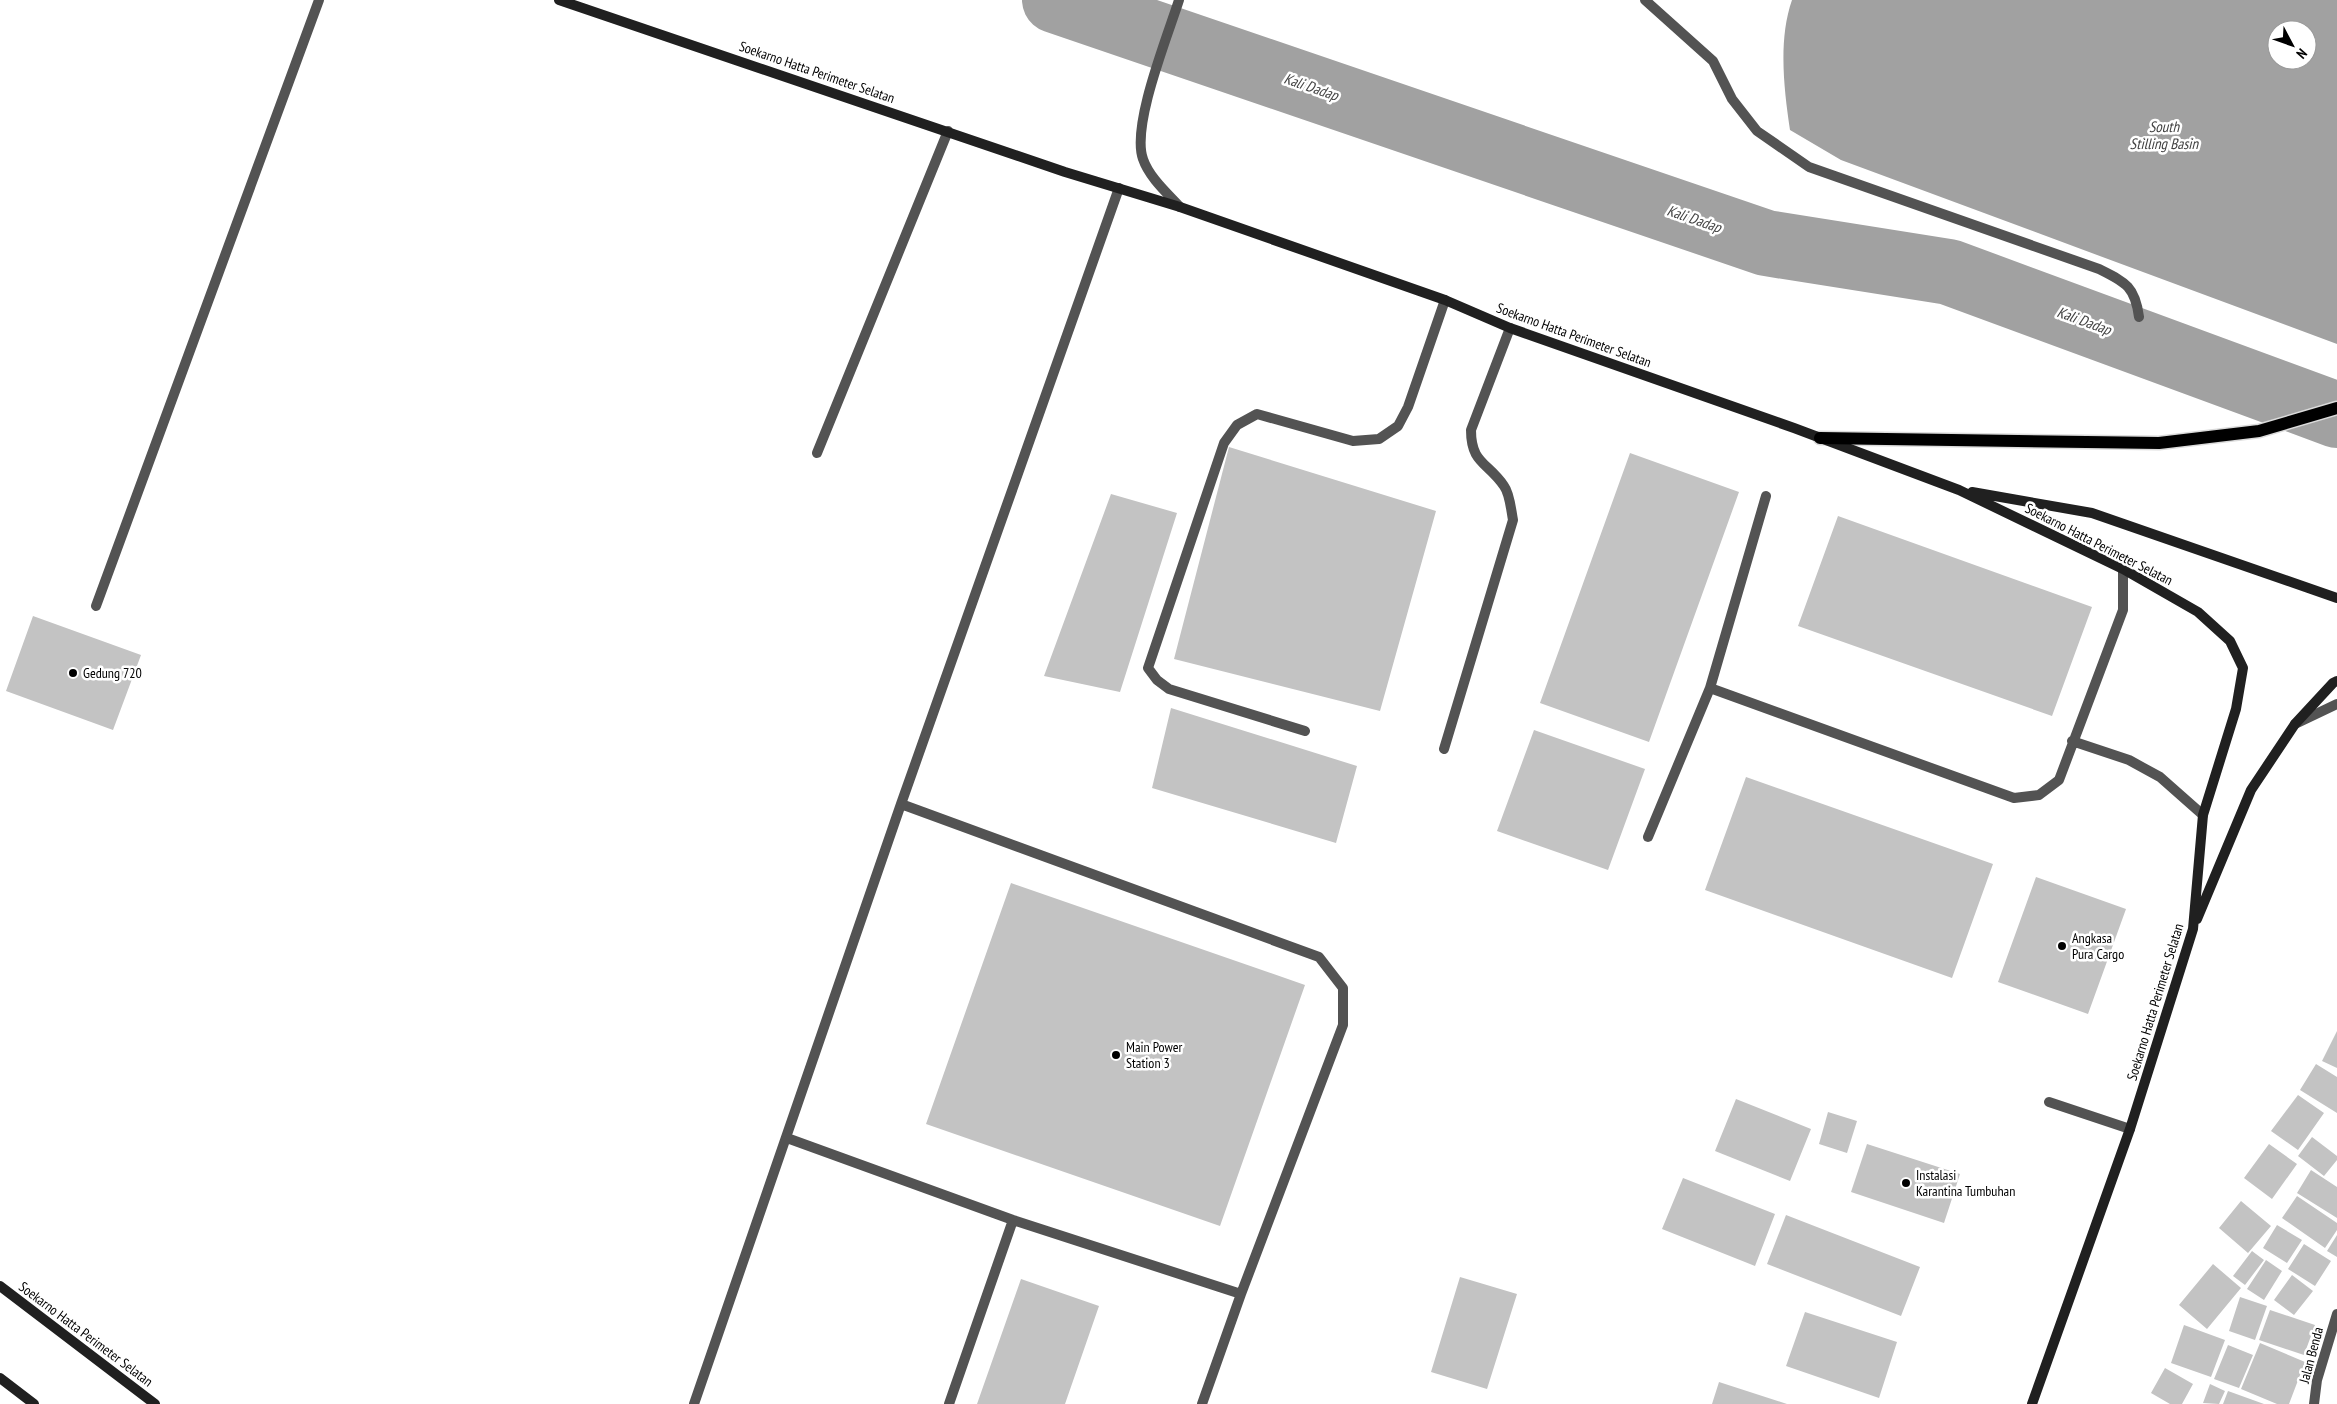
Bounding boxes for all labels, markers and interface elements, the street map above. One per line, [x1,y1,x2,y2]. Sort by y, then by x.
north arrow [2267,20,2317,70]
street label: Soekarno Hatta Perimeter Selatan [737,37,897,107]
text: N [2293,45,2311,62]
water label: Kali Dadap [1282,68,1342,105]
water label: South Stilling Basin [2130,117,2200,153]
water label: Kali Dadap [1665,200,1725,237]
street label: Soekarno Hatta Perimeter Selatan [1494,299,1654,371]
water label: Kali Dadap [2055,302,2115,340]
street label: Soekarno Hatta Perimeter Selatan [2022,499,2176,589]
place label: Gedung 720 [83,664,142,682]
marker: Gedung 720 [67,667,79,679]
street label: Soekarno Hatta Perimeter Selatan [2123,921,2187,1083]
place label: Angkasa Pura Cargo [2072,929,2124,963]
marker: Angkasa Pura Cargo [2056,940,2068,952]
place label: Main Power Station 3 [1126,1038,1182,1072]
marker: Main Power Station 3 [1110,1049,1122,1061]
place label: Instalasi Karantina Tumbuhan [1916,1166,2015,1200]
marker: Instalasi Karantina Tumbuhan [1900,1177,1912,1189]
street label: Soekarno Hatta Perimeter Selatan [15,1278,157,1390]
street label: Jalan Benda [2295,1325,2327,1386]

